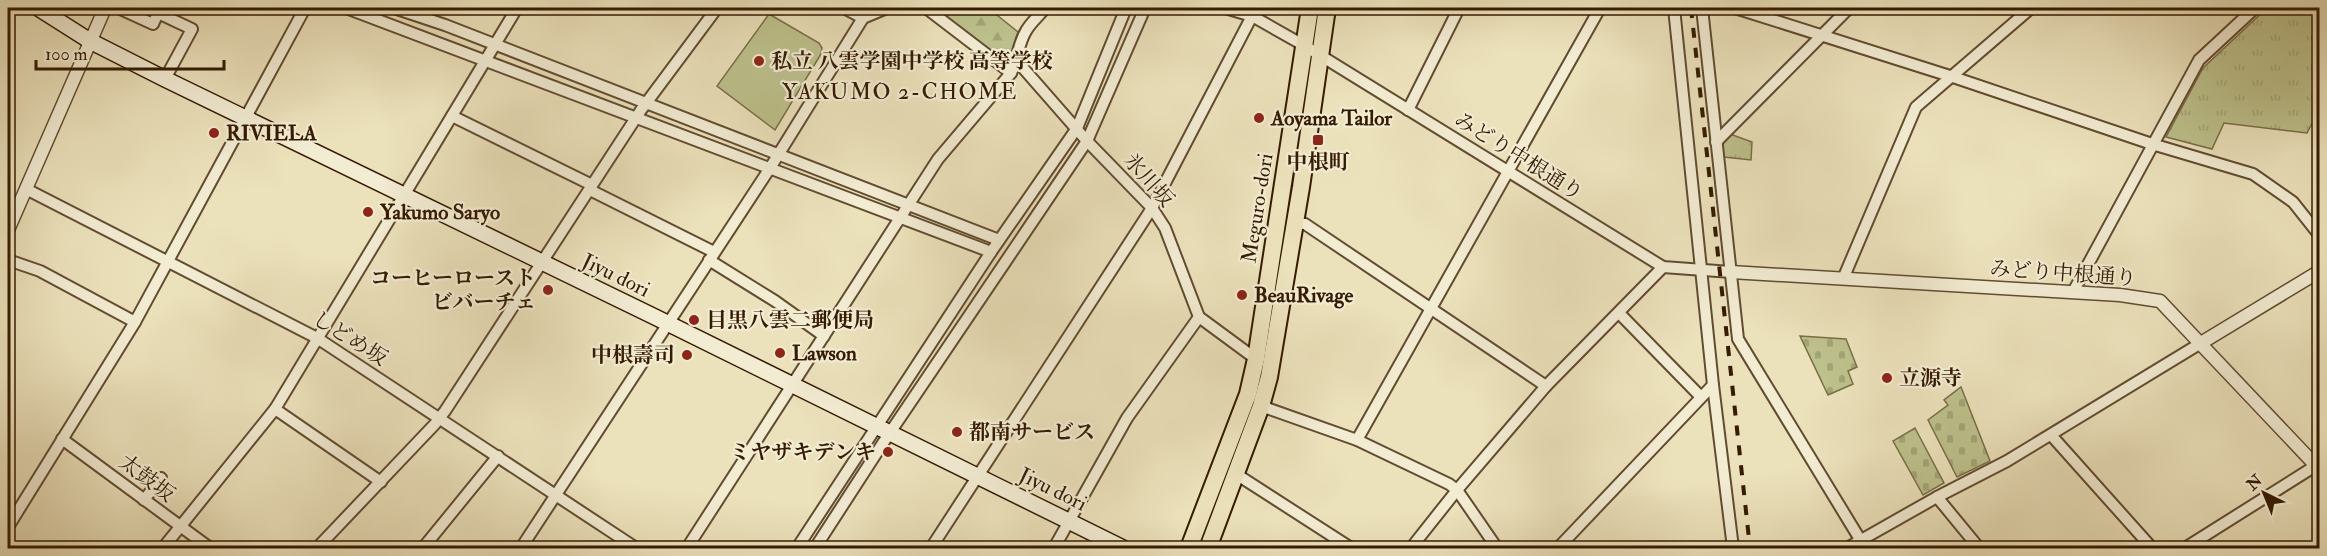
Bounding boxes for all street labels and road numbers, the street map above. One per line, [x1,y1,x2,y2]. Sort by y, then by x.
street label: みどり中根通り [1449,106,1588,207]
street label: 氷川坂 [1118,148,1180,213]
street label: Meguro-dori [1235,151,1280,265]
street label: Jiyu dori [576,247,655,304]
street label: みどり中根通り [1989,255,2137,292]
street label: しどめ坂 [307,305,393,372]
street label: 太鼓坂 [113,449,180,508]
street label: Jiyu dori [1013,461,1092,518]

